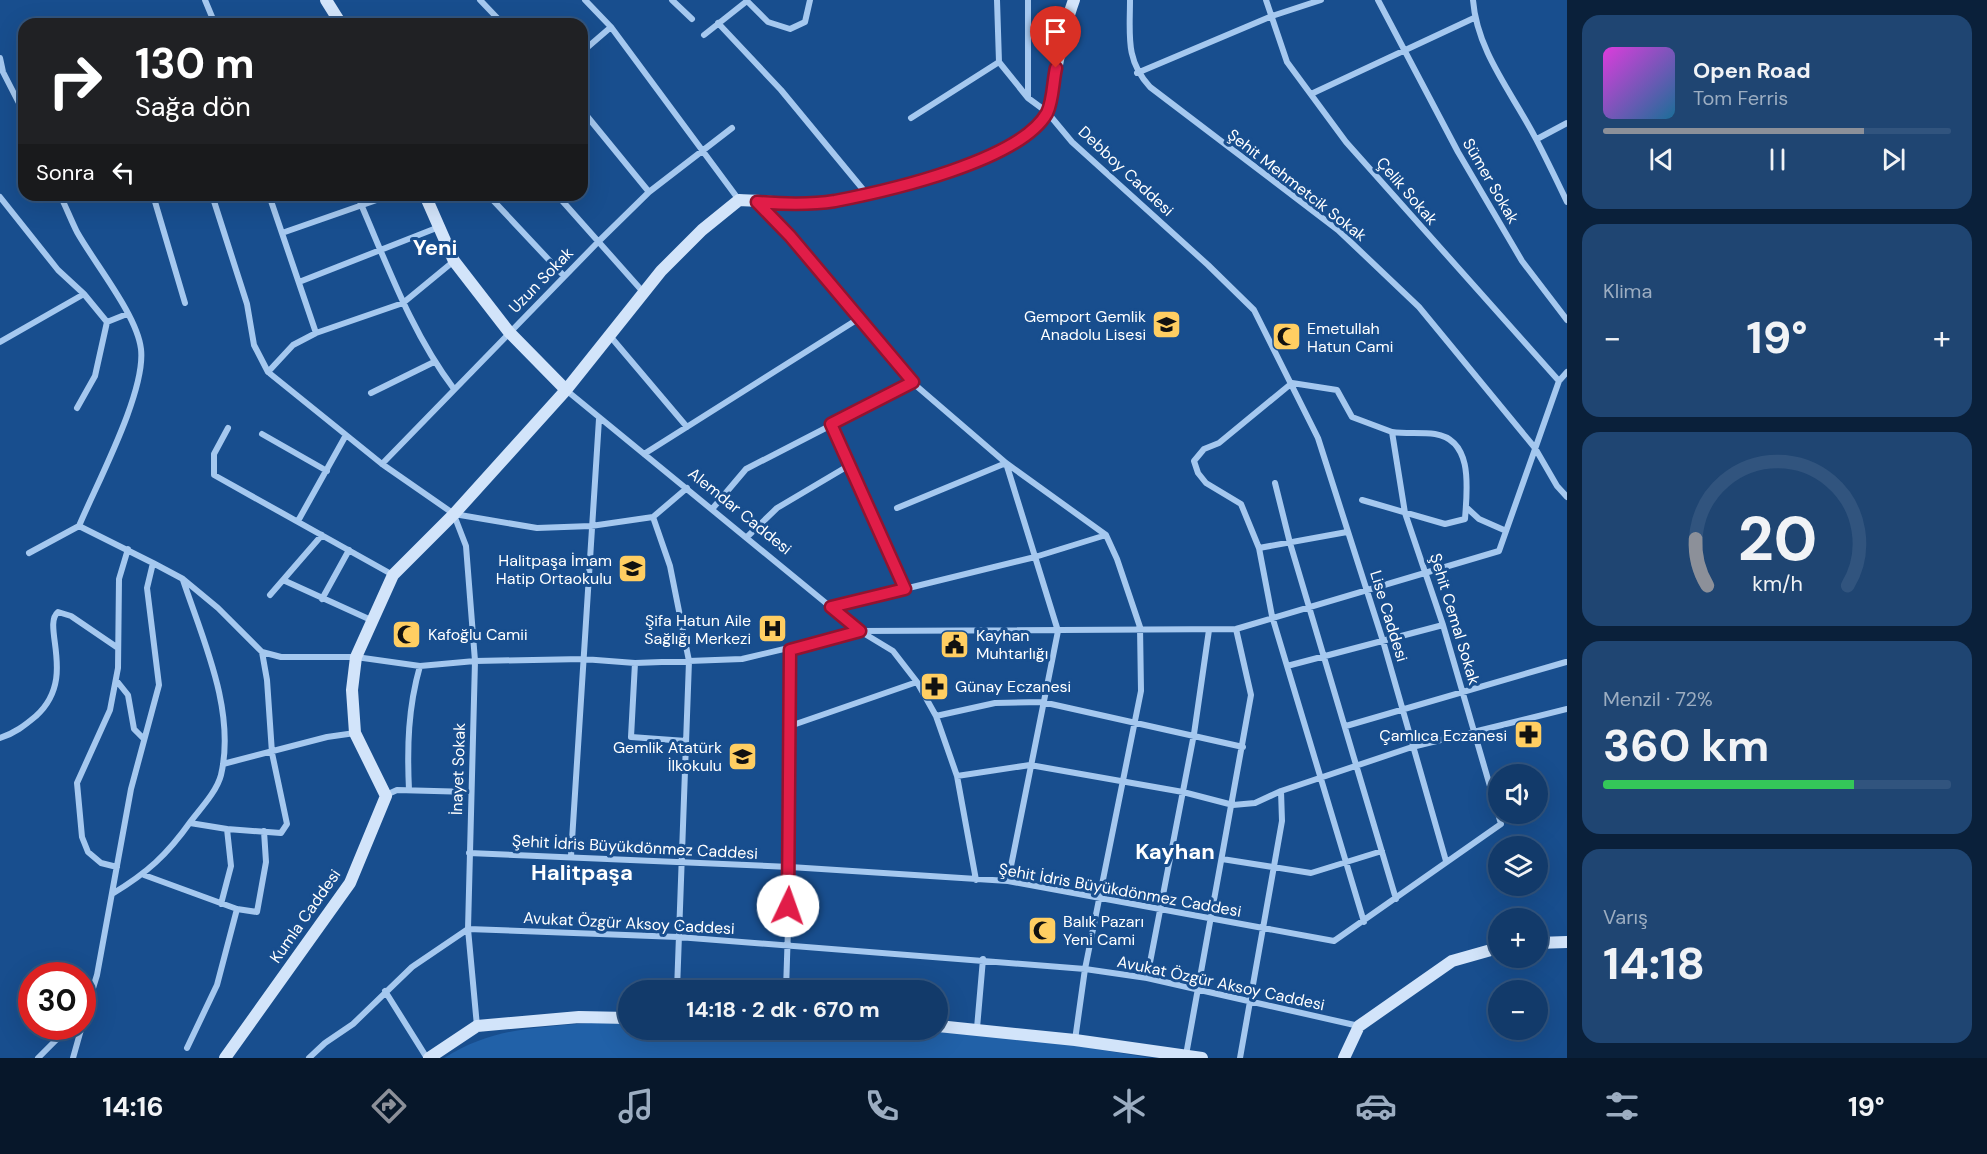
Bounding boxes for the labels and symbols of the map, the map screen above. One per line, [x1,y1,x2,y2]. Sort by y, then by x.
pin [1030,6,1081,68]
street label: Debboy Caddesi [1074,121,1178,221]
street label: Şehit Mehmetcik Sokak [1223,124,1371,246]
street label: Sümer Sokak [1458,134,1524,228]
street label: Çelik Sokak [1372,153,1442,229]
district label: Yeni [413,233,457,262]
street label: Uzun Sokak [504,243,578,317]
place label: Gemport Gemlik Anadolu Lisesi [1024,306,1146,345]
school or university icon: Gemport Gemlik Anadolu Lisesi [1151,309,1183,341]
place label: Emetullah Hatun Cami [1307,318,1393,357]
mosque icon: Emetullah Hatun Cami [1270,321,1302,353]
street label: Alemdar Caddesi [684,463,796,559]
place label: Halitpaşa İmam Hatip Ortaokulu [496,550,612,589]
street label: Şehit Cemal Sokak [1425,551,1485,687]
school or university icon: Halitpaşa İmam Hatip Ortaokulu [617,553,649,585]
street label: Lise Caddesi [1365,568,1413,664]
place label: Şifa Hatun Aile Sağlığı Merkezi [644,610,751,649]
hospital icon: Şifa Hatun Aile Sağlığı Merkezi [756,613,788,645]
mosque icon: Kafoğlu Camii [391,618,423,650]
place label: Kafoğlu Camii [428,624,527,645]
place label: Kayhan Muhtarlığı [976,625,1048,664]
public building icon: Kayhan Muhtarlığı [939,628,971,660]
pharmacy icon: Günay Eczanesi [918,670,950,702]
place label: Günay Eczanesi [955,676,1071,697]
pharmacy icon: Çamlıca Eczanesi [1512,719,1544,751]
street label: İnayet Sokak [446,722,470,816]
place label: Çamlıca Eczanesi [1379,725,1507,746]
place label: Gemlik Atatürk İlkokulu [613,737,722,776]
school or university icon: Gemlik Atatürk İlkokulu [727,740,759,772]
street label: Şehit İdris Büyükdönmez Caddesi [512,830,758,864]
district label: Kayhan [1135,837,1215,866]
district label: Halitpaşa [531,858,633,887]
street label: Şehit İdris Büyükdönmez Caddesi [997,858,1243,922]
street label: Kumla Caddesi [265,865,345,967]
position arrow [756,874,820,938]
street label: Avukat Özgür Aksoy Caddesi [523,907,735,939]
place label: Balık Pazarı Yeni Cami [1063,911,1144,950]
mosque icon: Balık Pazarı Yeni Cami [1026,914,1058,946]
street label: Avukat Özgür Aksoy Caddesi [1115,951,1327,1015]
speed limit sign: 30 [18,962,96,1040]

